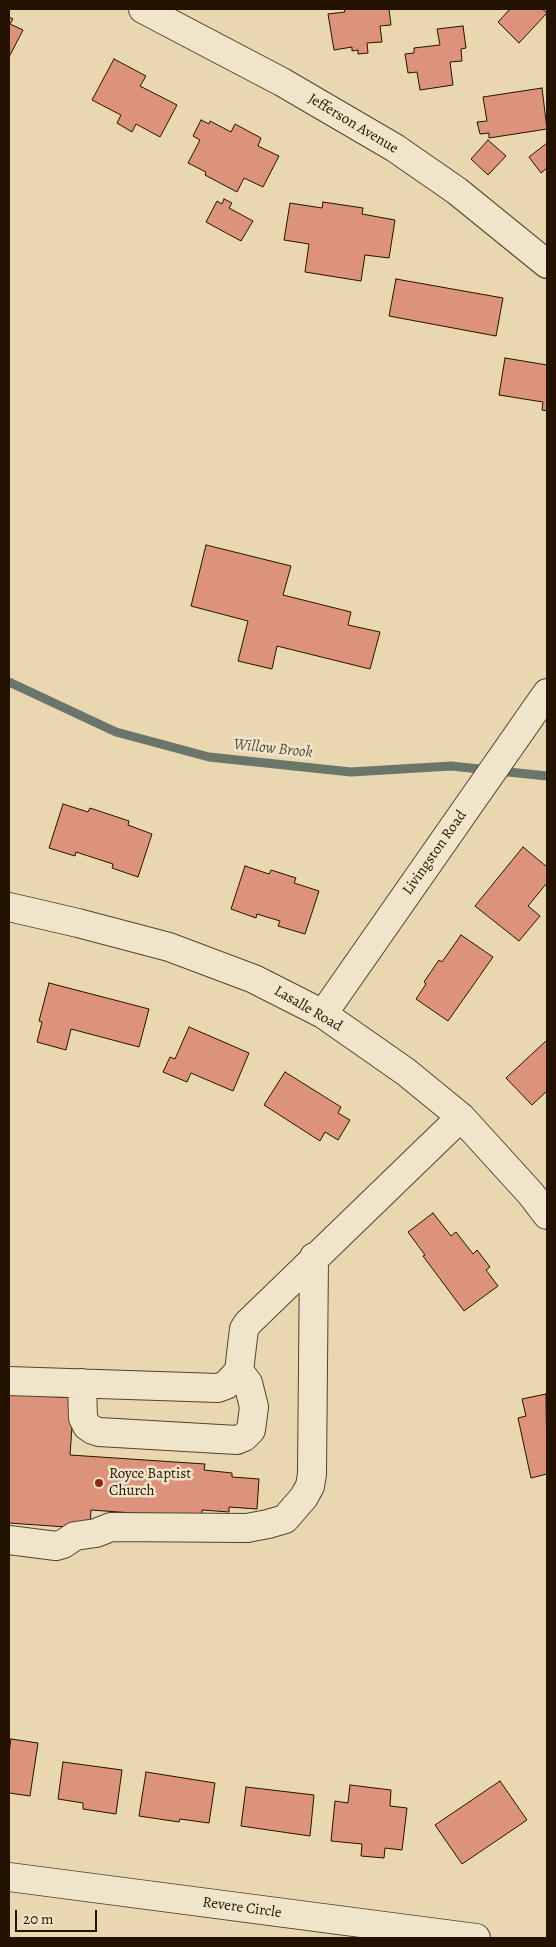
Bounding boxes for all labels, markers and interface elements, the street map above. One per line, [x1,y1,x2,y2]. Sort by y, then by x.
street label: Jefferson Avenue [305,90,401,158]
water label: Willow Brook [232,735,314,763]
street label: Livingston Road [399,807,471,899]
street label: Lasalle Road [271,982,345,1036]
place label: Royce Baptist Church [109,1465,191,1500]
marker: Royce Baptist Church [93,1477,105,1489]
street label: Revere Circle [201,1894,283,1922]
scale bar [18,1900,100,1932]
text: 20 m [23,1909,54,1929]

